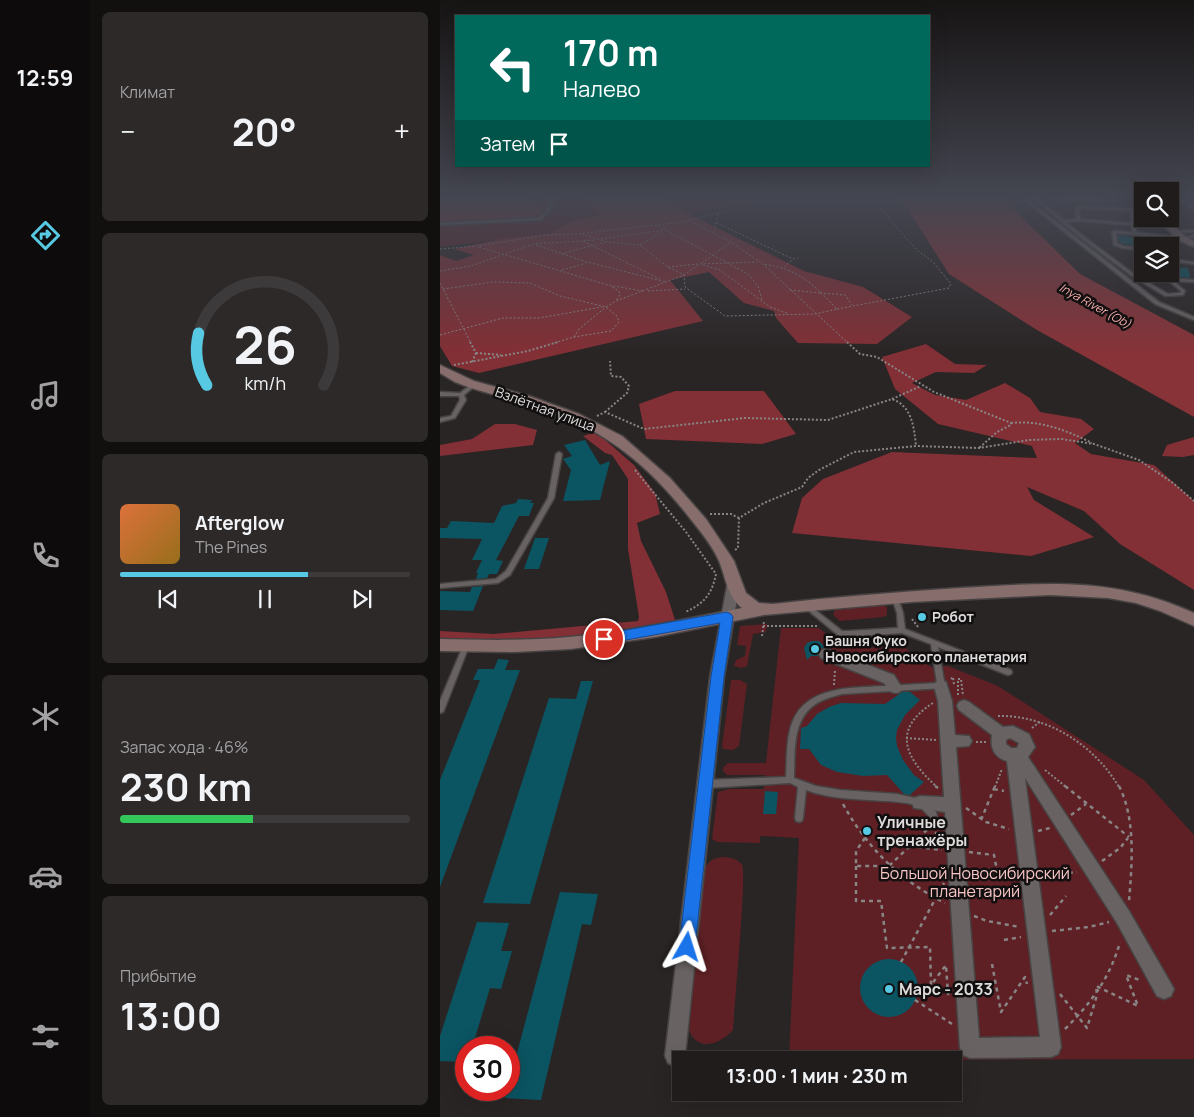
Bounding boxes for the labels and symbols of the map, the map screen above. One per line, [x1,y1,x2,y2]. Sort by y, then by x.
water label: Inya River (Ob) [1056,279,1134,332]
street label: Взлётная улица [493,382,598,435]
place label: Робот [932,607,974,626]
marker: Робот [916,611,928,623]
pin [583,618,625,660]
place label: Башня Фуко Новосибирского планетария [825,631,1027,666]
marker: Башня Фуко Новосибирского планетария [809,643,821,655]
place label: Уличные тренажёры [877,811,967,851]
marker: Уличные тренажёры [861,825,873,837]
park label: Большой Новосибирский планетарий [880,862,1070,902]
position arrow [660,920,712,972]
place label: Марс - 2033 [899,978,993,1000]
marker: Марс - 2033 [883,983,895,995]
speed limit sign: 30 [455,1036,520,1101]

